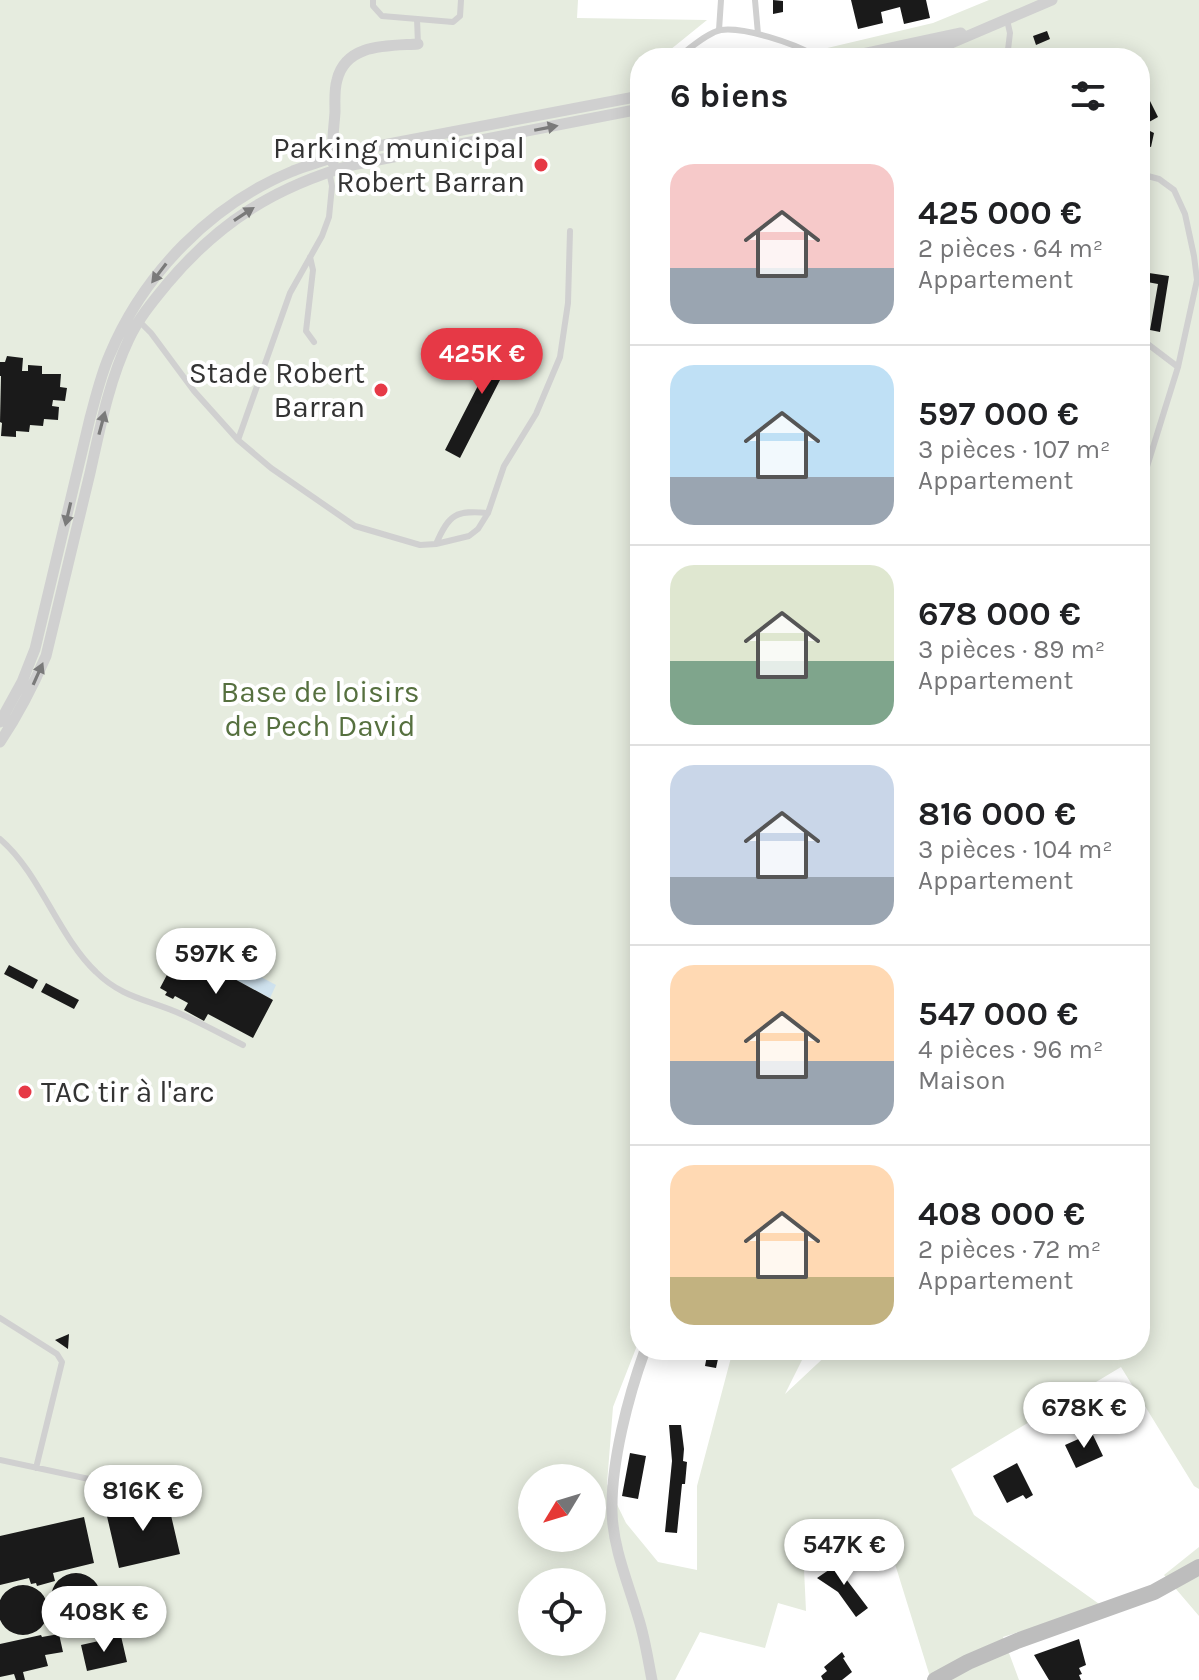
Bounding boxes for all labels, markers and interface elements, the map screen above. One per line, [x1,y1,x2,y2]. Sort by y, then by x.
icon: filters [1066,74,1110,118]
text: 6 biens [670,76,788,116]
one-way arrow [533,122,558,134]
place label: Parking municipal Robert Barran [273,130,525,200]
marker: Parking municipal Robert Barran [532,156,550,174]
text: 425 000 € [918,193,1082,233]
icon: home [734,196,830,292]
one-way arrow [233,207,255,221]
text: 2 pièces · 64 m² [918,233,1103,264]
one-way arrow [151,263,167,283]
text: Appartement [918,264,1073,295]
pin: 425K € [417,328,547,396]
text: 425K € [439,338,525,369]
place label: Stade Robert Barran [189,355,365,425]
marker: Stade Robert Barran [372,381,390,399]
text: 597 000 € [918,394,1079,434]
icon: home [734,397,830,493]
one-way arrow [96,410,109,434]
text: 3 pièces · 107 m² [918,434,1110,465]
text: Appartement [918,465,1073,496]
one-way arrow [61,501,73,526]
text: 678 000 € [918,594,1081,634]
icon: home [734,597,830,693]
text: 3 pièces · 89 m² [918,634,1105,665]
one-way arrow [31,662,44,686]
text: Appartement [918,665,1073,696]
park label: Base de loisirs de Pech David [221,674,419,744]
text: 816 000 € [918,794,1076,834]
icon: home [734,797,830,893]
text: 3 pièces · 104 m² [918,834,1113,865]
text: Appartement [918,865,1073,896]
pin: 597K € [151,928,281,996]
text: 597K € [174,938,258,969]
text: 547 000 € [918,994,1078,1034]
icon: home [734,997,830,1093]
text: 4 pièces · 96 m² [918,1034,1103,1065]
text: Maison [918,1065,1006,1096]
place label: TAC tir à l'arc [41,1074,215,1110]
marker: TAC tir à l'arc [16,1083,34,1101]
text: 408 000 € [918,1194,1085,1234]
icon: home [734,1197,830,1293]
text: 2 pièces · 72 m² [918,1234,1101,1265]
text: Appartement [918,1265,1073,1296]
pin: 678K € [1019,1382,1149,1450]
text: 678K € [1041,1392,1127,1423]
north arrow [518,1464,606,1552]
map controls [518,1464,606,1656]
pin: 816K € [78,1465,208,1533]
text: 816K € [102,1475,184,1506]
pin: 547K € [779,1519,909,1587]
text: 547K € [802,1529,886,1560]
button: locate [518,1568,606,1656]
pin: 408K € [39,1586,169,1654]
text: 408K € [60,1596,148,1627]

